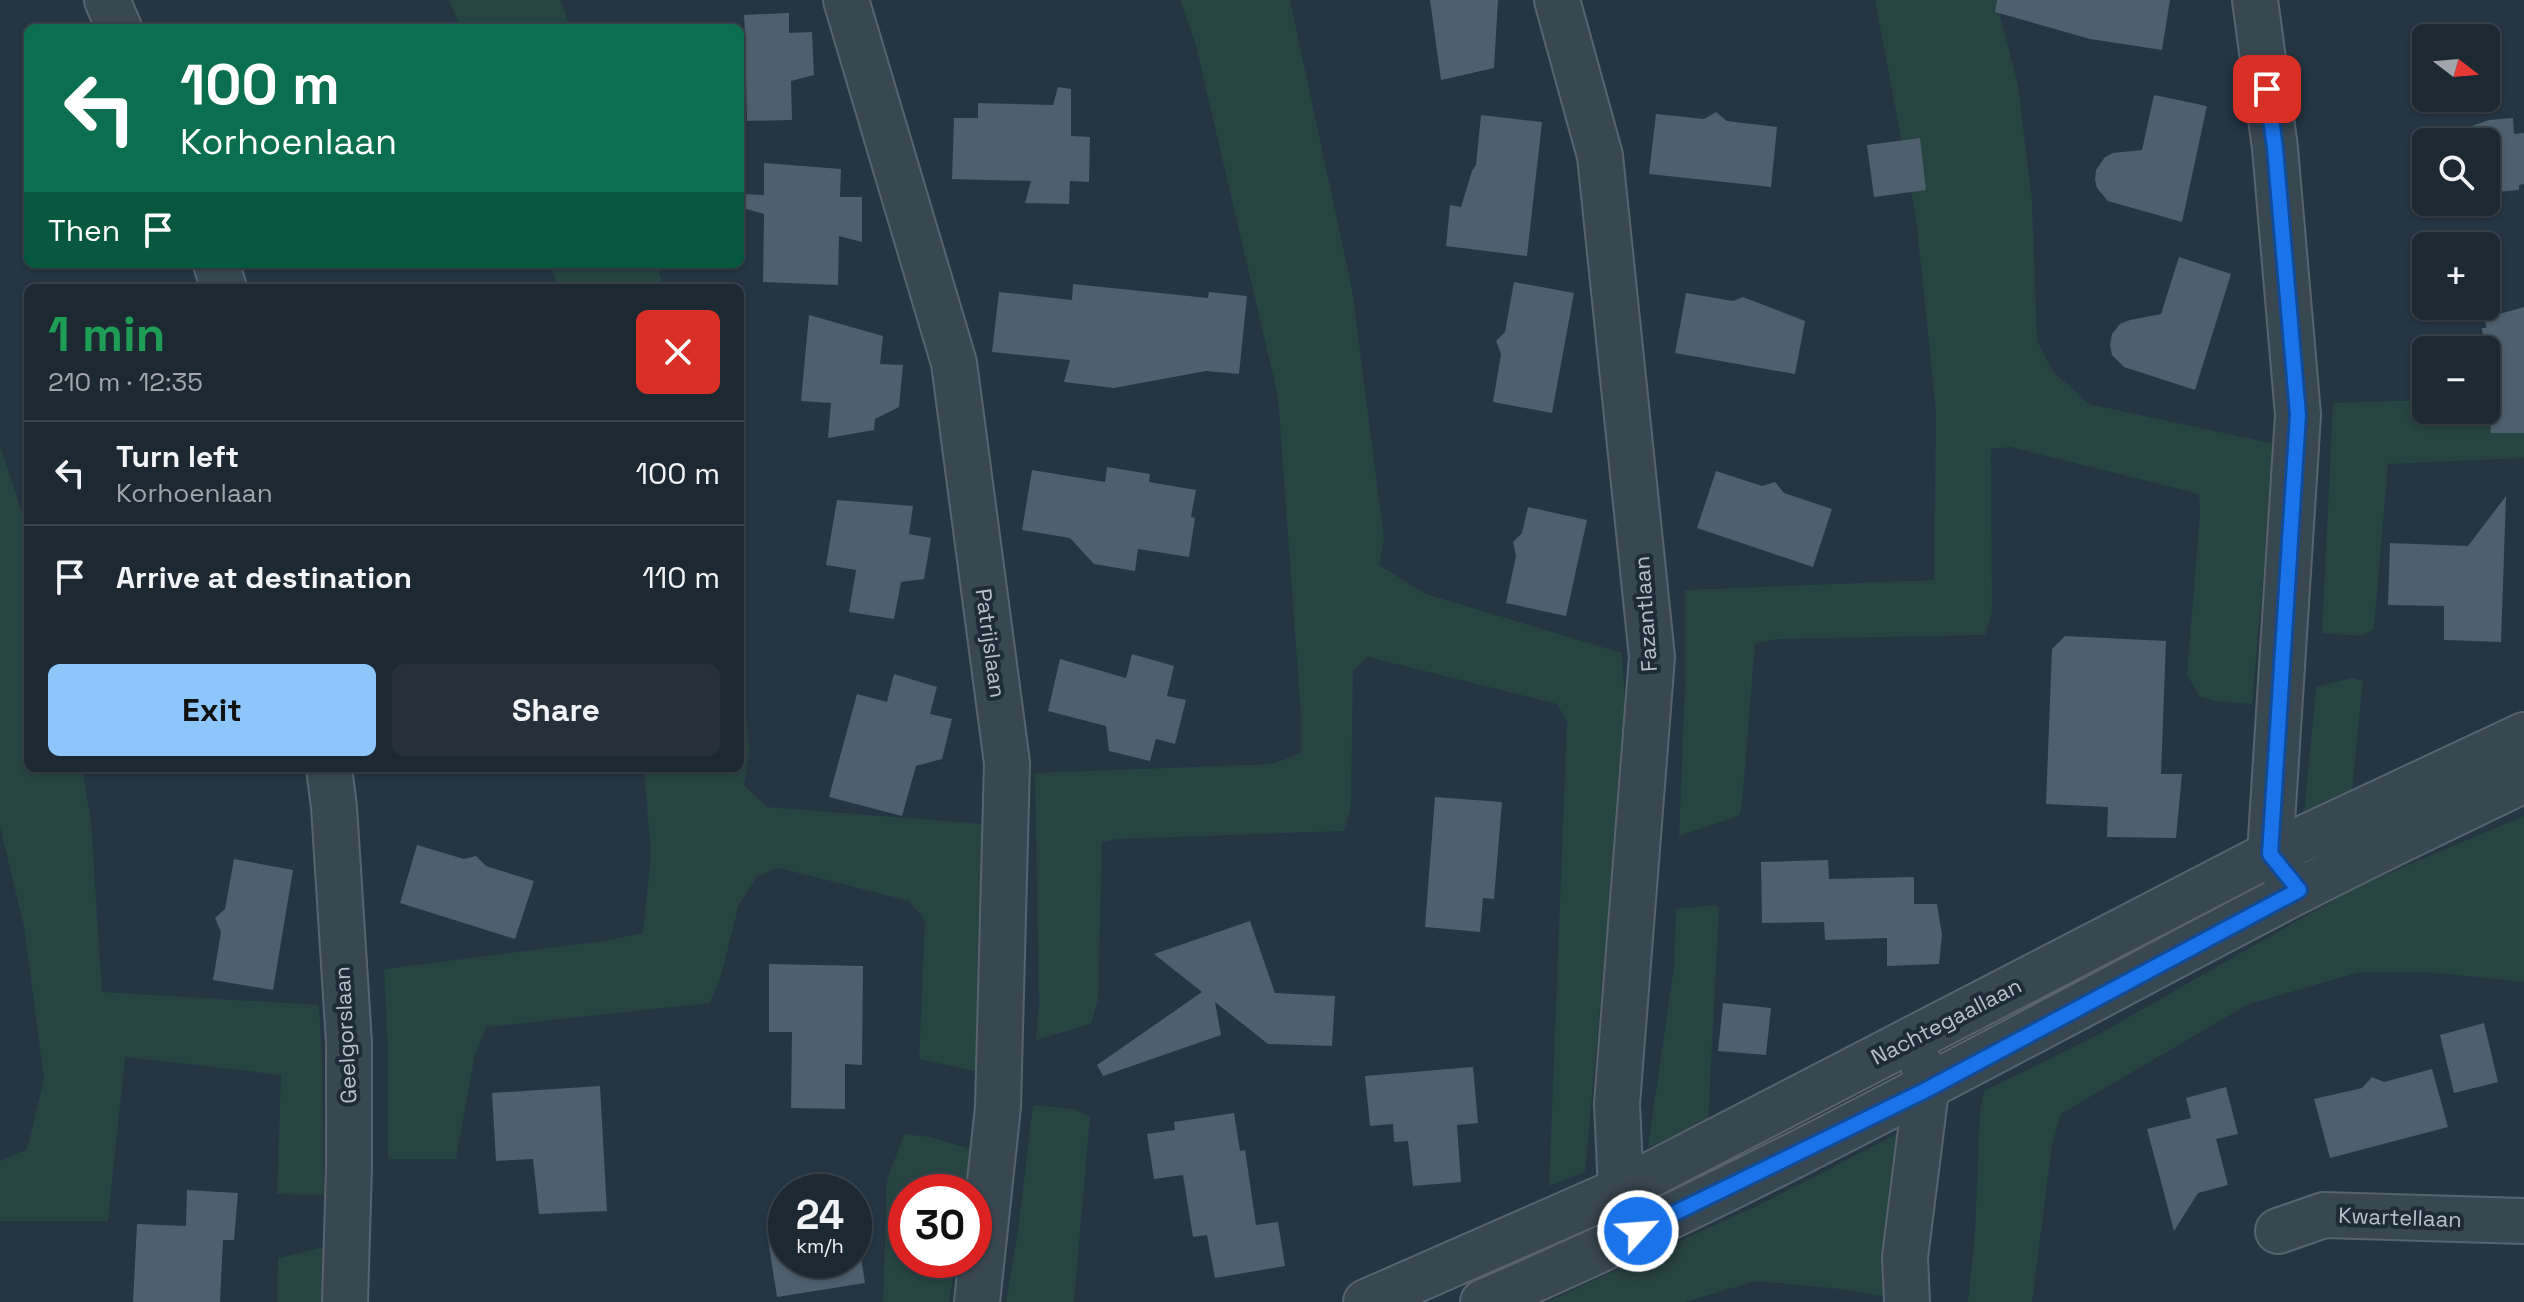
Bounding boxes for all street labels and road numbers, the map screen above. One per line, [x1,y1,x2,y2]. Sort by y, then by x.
street label: Fazantlaan [1627,555,1663,673]
street label: Patrijslaan [969,587,1013,699]
street label: Geelgorslaan [327,966,363,1104]
street label: Nachtegaallaan [1866,971,2026,1071]
street label: Kwartellaan [2338,1201,2462,1233]

